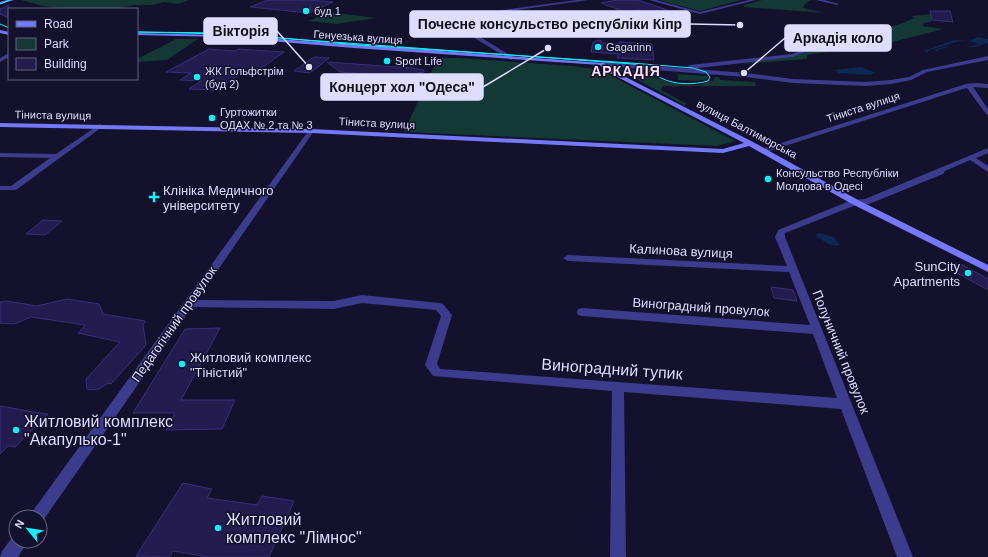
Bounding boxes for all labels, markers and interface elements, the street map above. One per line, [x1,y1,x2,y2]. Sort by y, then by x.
place label: буд 1 [314,5,341,17]
marker: буд 1 [301,6,311,16]
legend [8,8,138,80]
callout: Почесне консульство республіки Кіпр [410,11,690,37]
text: Почесне консульство республіки Кіпр [418,16,682,32]
text: Road [44,17,73,31]
callout: Вікторія [204,18,277,44]
text: Вікторія [213,23,269,39]
callout: Аркадія коло [785,25,891,51]
street label: Генуезька вулиця [313,28,403,46]
text: Аркадія коло [793,30,883,46]
text: Park [44,37,70,51]
place label: Gagarinn [606,41,651,53]
marker: Gagarinn [593,42,603,52]
place label: Sport Life [395,55,442,67]
marker: Sport Life [382,56,392,66]
text: Building [44,57,87,71]
district label: АРКАДІЯ [591,63,661,79]
place label: ЖК Гольфстрім (буд 2) [205,65,284,90]
marker: ЖК Гольфстрім (буд 2) [192,72,202,82]
callout: Концерт хол "Одеса" [321,74,483,100]
text: Концерт хол "Одеса" [329,79,475,95]
street label: Тіниста вулиця [825,89,901,125]
street label: вулиця Балтиморська [695,97,800,161]
place label: Гуртожитки ОДАХ № 2 та № 3 [220,106,313,131]
street label: Тіниста вулиця [15,108,91,122]
marker: Гуртожитки ОДАХ № 2 та № 3 [207,113,217,123]
street label: Тіниста вулиця [338,115,416,131]
place label: Консульство Республіки Молдова в Одесі [776,167,899,192]
marker: Консульство Республіки Молдова в Одесі [763,174,773,184]
place label: Клініка Медичного університету [163,183,274,213]
marker: Клініка Медичного університету [148,191,160,203]
street label: Калинова вулиця [629,241,733,261]
place label: SunCity Apartments [894,259,960,289]
street label: Педагогічний провулок [128,263,220,385]
marker: SunCity Apartments [963,268,973,278]
street label: Полуничний провулок [809,288,873,416]
street label: Виноградний провулок [632,295,770,319]
place label: Житловий комплекс "Тіністий" [190,350,312,380]
street label: Виноградний тупик [541,356,684,382]
marker: Житловий комплекс "Тіністий" [177,359,187,369]
place label: Житловий комплекс "Акапулько-1" [24,413,173,448]
marker: Житловий комплекс "Акапулько-1" [11,425,21,435]
north arrow [8,509,48,549]
place label: Житловий комплекс "Лімнос" [226,511,362,546]
text: N [12,518,27,530]
marker: Житловий комплекс "Лімнос" [213,523,223,533]

